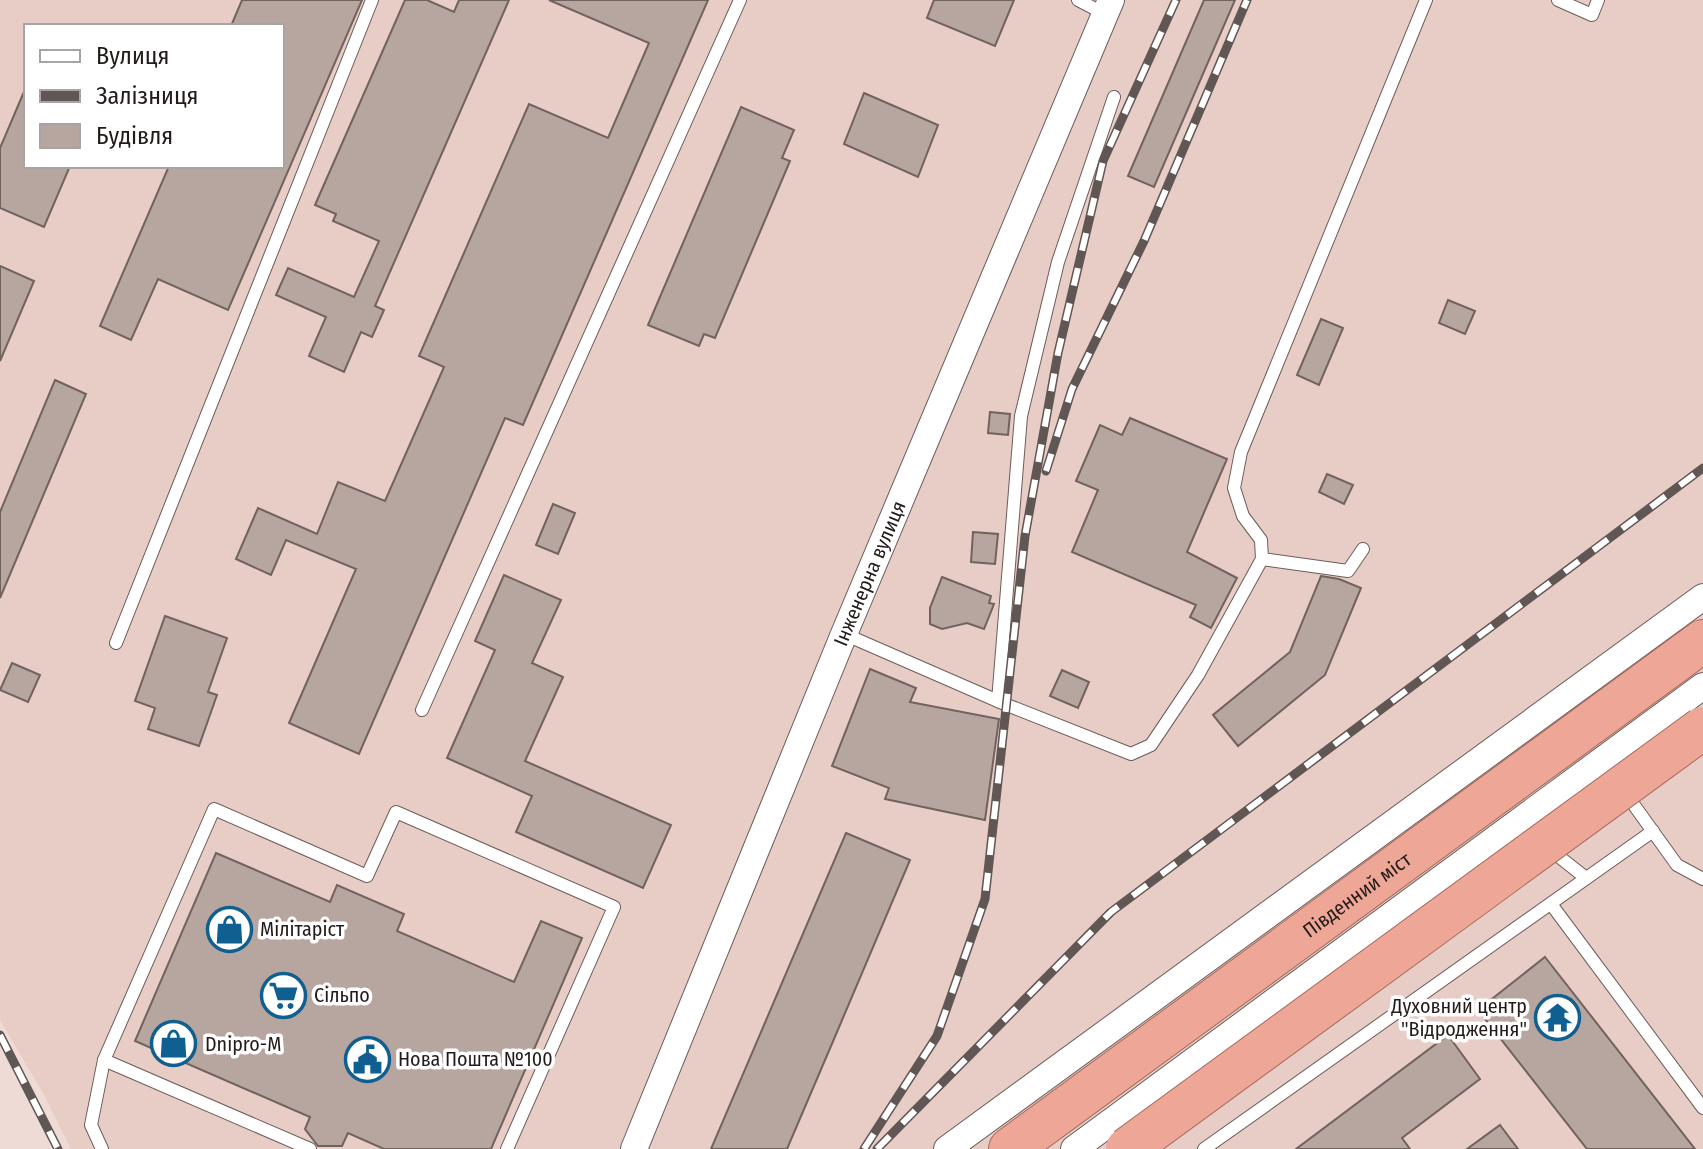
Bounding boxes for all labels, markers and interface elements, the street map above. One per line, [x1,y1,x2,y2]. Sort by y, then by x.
legend [24,24,284,168]
text: Вулиця [96,42,169,70]
text: Залізниця [96,82,198,110]
text: Будівля [96,122,173,150]
street label: Інженерна вулиця [829,497,911,649]
street label: Південний міст [1298,847,1416,942]
shop icon: Мілітаріст [205,905,253,953]
place label: Мілітаріст [260,917,345,941]
supermarket icon: Сільпо [259,971,307,1019]
place label: Сільпо [314,983,370,1007]
place label: Духовний центр "Відродження" [1390,994,1527,1041]
temple icon: Духовний центр "Відродження" [1534,994,1582,1042]
shop icon: Dnipro-M [150,1020,198,1068]
place label: Dnipro-M [205,1032,281,1056]
public building icon: Нова Пошта №100 [343,1035,391,1083]
place label: Нова Пошта №100 [398,1047,553,1071]

